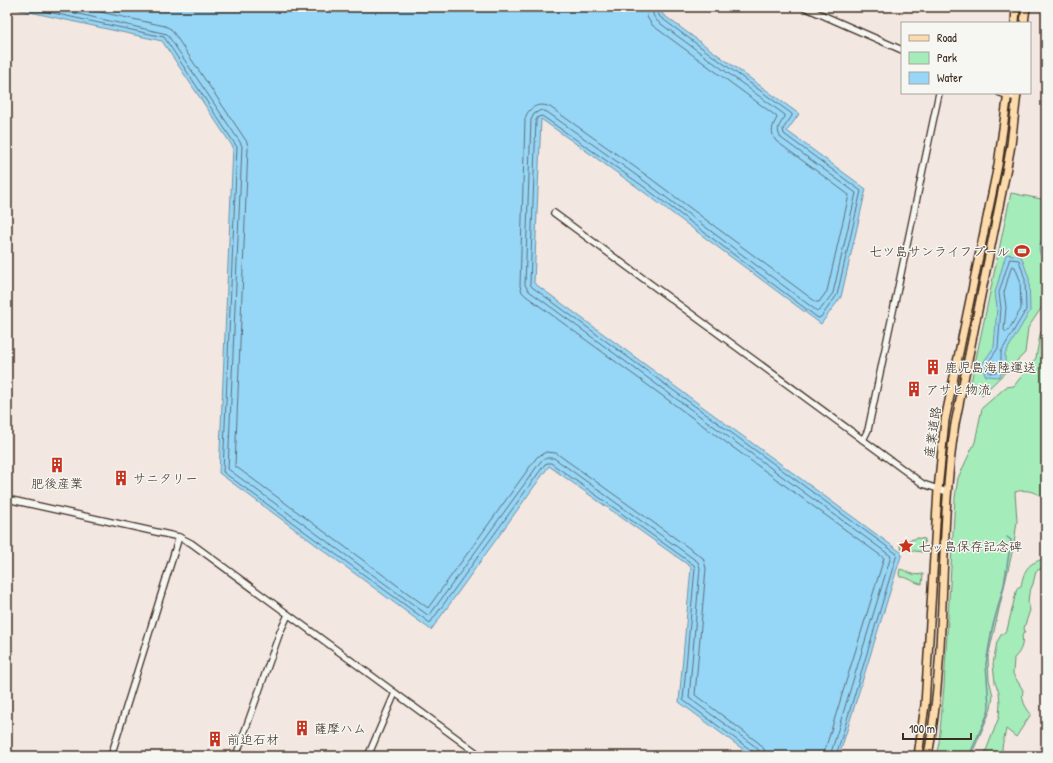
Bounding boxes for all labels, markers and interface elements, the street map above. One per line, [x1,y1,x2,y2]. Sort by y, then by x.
legend [901,22,1031,94]
text: Road [937,29,957,46]
text: Park [937,49,957,66]
text: Water [937,69,963,86]
place label: 七ツ島サンライフプール [869,242,1010,260]
sports icon: 七ツ島サンライフプール [1013,242,1031,260]
building icon: 鹿児島海陸運送 [924,358,942,376]
place label: 鹿児島海陸運送 [945,358,1036,376]
building icon: アサヒ物流 [905,380,923,398]
place label: アサヒ物流 [926,380,991,398]
street label: 産業道路 [919,405,945,459]
building icon: 肥後産業 [48,456,66,474]
building icon: サニタリー [112,469,130,487]
place label: サニタリー [133,469,198,487]
place label: 肥後産業 [31,474,83,492]
place icon: 七ッ島保存記念碑 [897,537,915,555]
place label: 七ッ島保存記念碑 [918,537,1022,555]
scale bar [903,715,971,741]
building icon: 薩摩ハム [293,719,311,737]
place label: 薩摩ハム [314,719,366,737]
text: 100 m [909,720,935,737]
building icon: 前迫石材 [206,730,224,748]
place label: 前迫石材 [227,730,279,748]

